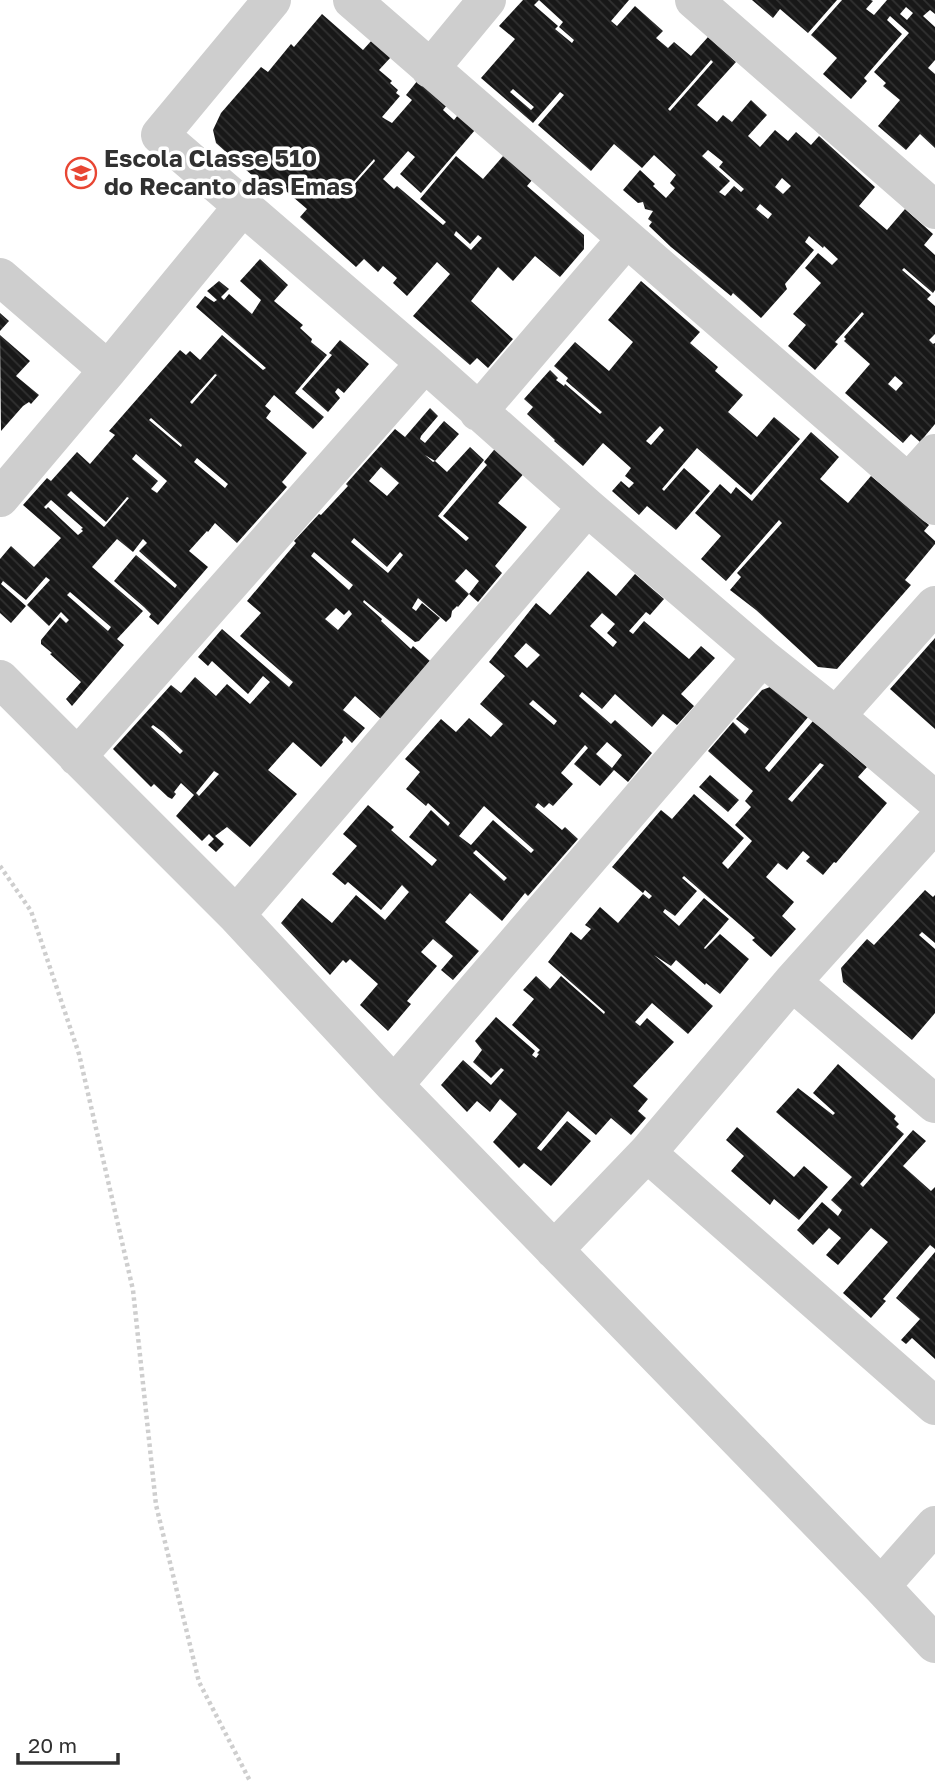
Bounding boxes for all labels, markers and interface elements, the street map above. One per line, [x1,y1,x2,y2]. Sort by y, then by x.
place label: Escola Classe 510 do Recanto das Emas [104,143,353,200]
school or university icon: Escola Classe 510 do Recanto das Emas [64,156,98,190]
scale bar [18,1722,117,1766]
text: 20 m [28,1732,77,1758]

